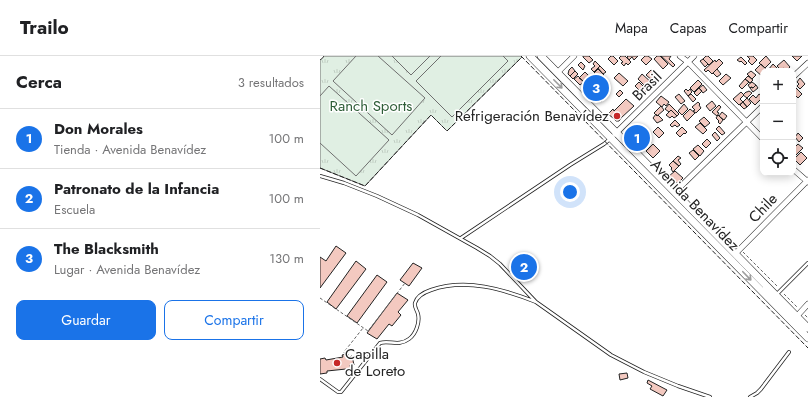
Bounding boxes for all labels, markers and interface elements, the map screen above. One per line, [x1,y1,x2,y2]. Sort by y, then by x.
text: Trailo [20,14,69,41]
text: Mapa [615,18,648,38]
text: Capas [670,18,707,38]
text: Compartir [729,18,788,38]
street label: Brasil [627,66,667,106]
map controls [760,68,796,176]
button: + [760,68,796,104]
text: Cerca [16,70,62,94]
text: 3 resultados [238,73,304,92]
pin: 3 [583,73,609,103]
one-way arrow [553,79,563,89]
park label: Ranch Sports [330,95,412,117]
button: − [760,104,796,140]
place label: Refrigeración Benavídez [455,105,609,127]
marker: Refrigeración Benavídez [612,111,622,121]
text: Don Morales [54,118,143,140]
pin: 1 [624,123,650,153]
text: 1 [26,129,32,148]
text: 100 m [269,129,304,148]
text: Tienda · Avenida Benavídez [54,140,206,159]
button: locate [760,140,796,176]
street label: Avenida Benavídez [645,154,745,256]
text: Patronato de la Infancia [54,178,219,200]
your location [560,182,580,202]
street label: Chile [744,188,783,228]
text: 2 [25,189,33,208]
text: 100 m [269,189,304,208]
text: Escuela [54,200,95,219]
text: The Blacksmith [54,238,159,260]
text: 3 [25,249,33,268]
text: 130 m [269,249,304,268]
pin: 2 [511,252,537,282]
text: Lugar · Avenida Benavídez [54,260,200,279]
one-way arrow [742,271,752,281]
button: Guardar [16,300,156,340]
button: Compartir [164,300,304,340]
place label: Capilla de Loreto [345,343,405,382]
marker: Capilla de Loreto [332,358,342,368]

